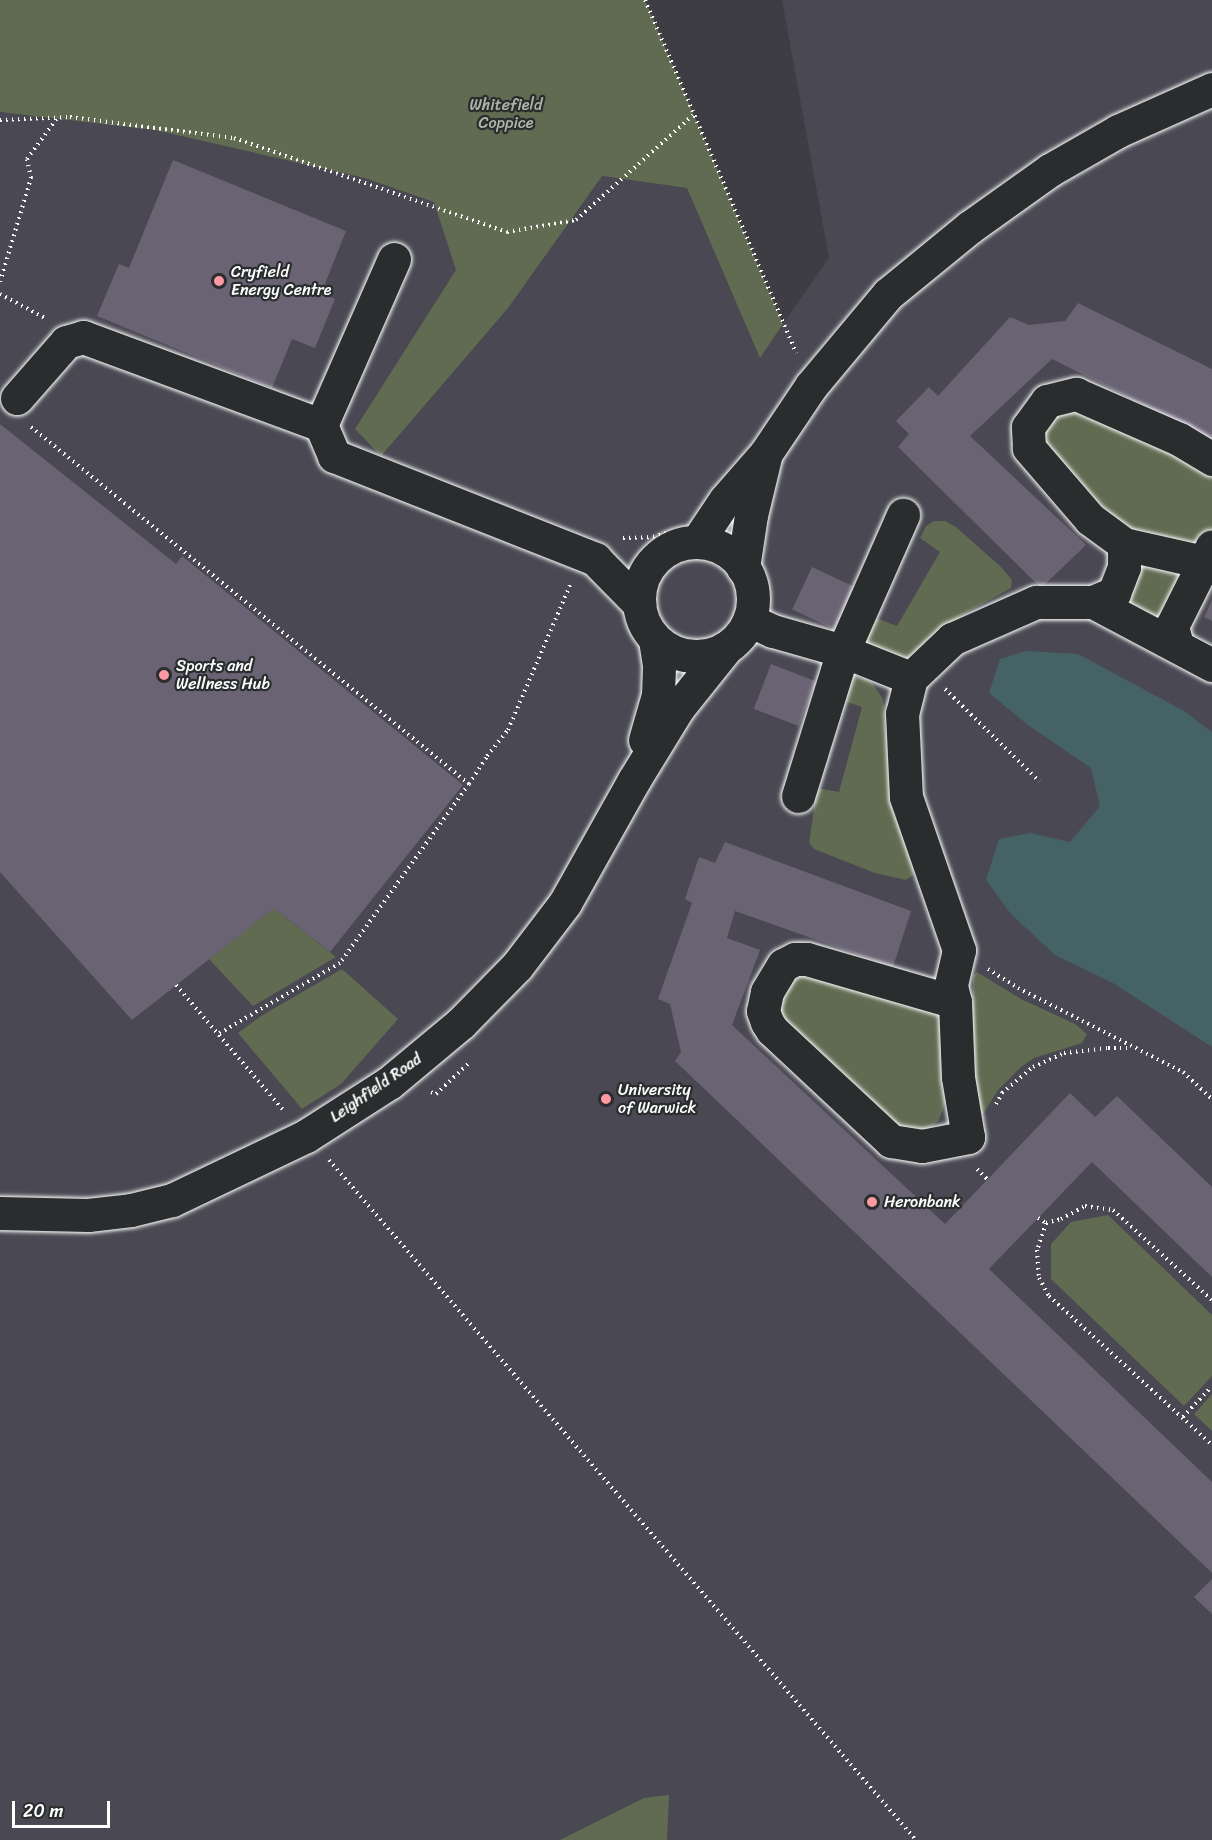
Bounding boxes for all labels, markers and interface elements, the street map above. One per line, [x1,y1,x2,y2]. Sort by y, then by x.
park label: Whitefield Coppice [470,95,542,133]
place label: Cryfield Energy Centre [231,262,332,300]
marker: Cryfield Energy Centre [212,274,226,288]
place label: Sports and Wellness Hub [176,656,270,694]
marker: Sports and Wellness Hub [157,668,171,682]
street label: Leighfield Road [326,1049,426,1127]
place label: University of Warwick [618,1080,696,1118]
marker: University of Warwick [599,1092,613,1106]
place label: Heronbank [884,1192,961,1212]
marker: Heronbank [865,1195,879,1209]
scale bar [15,1789,112,1827]
text: 20 m [23,1795,63,1827]

